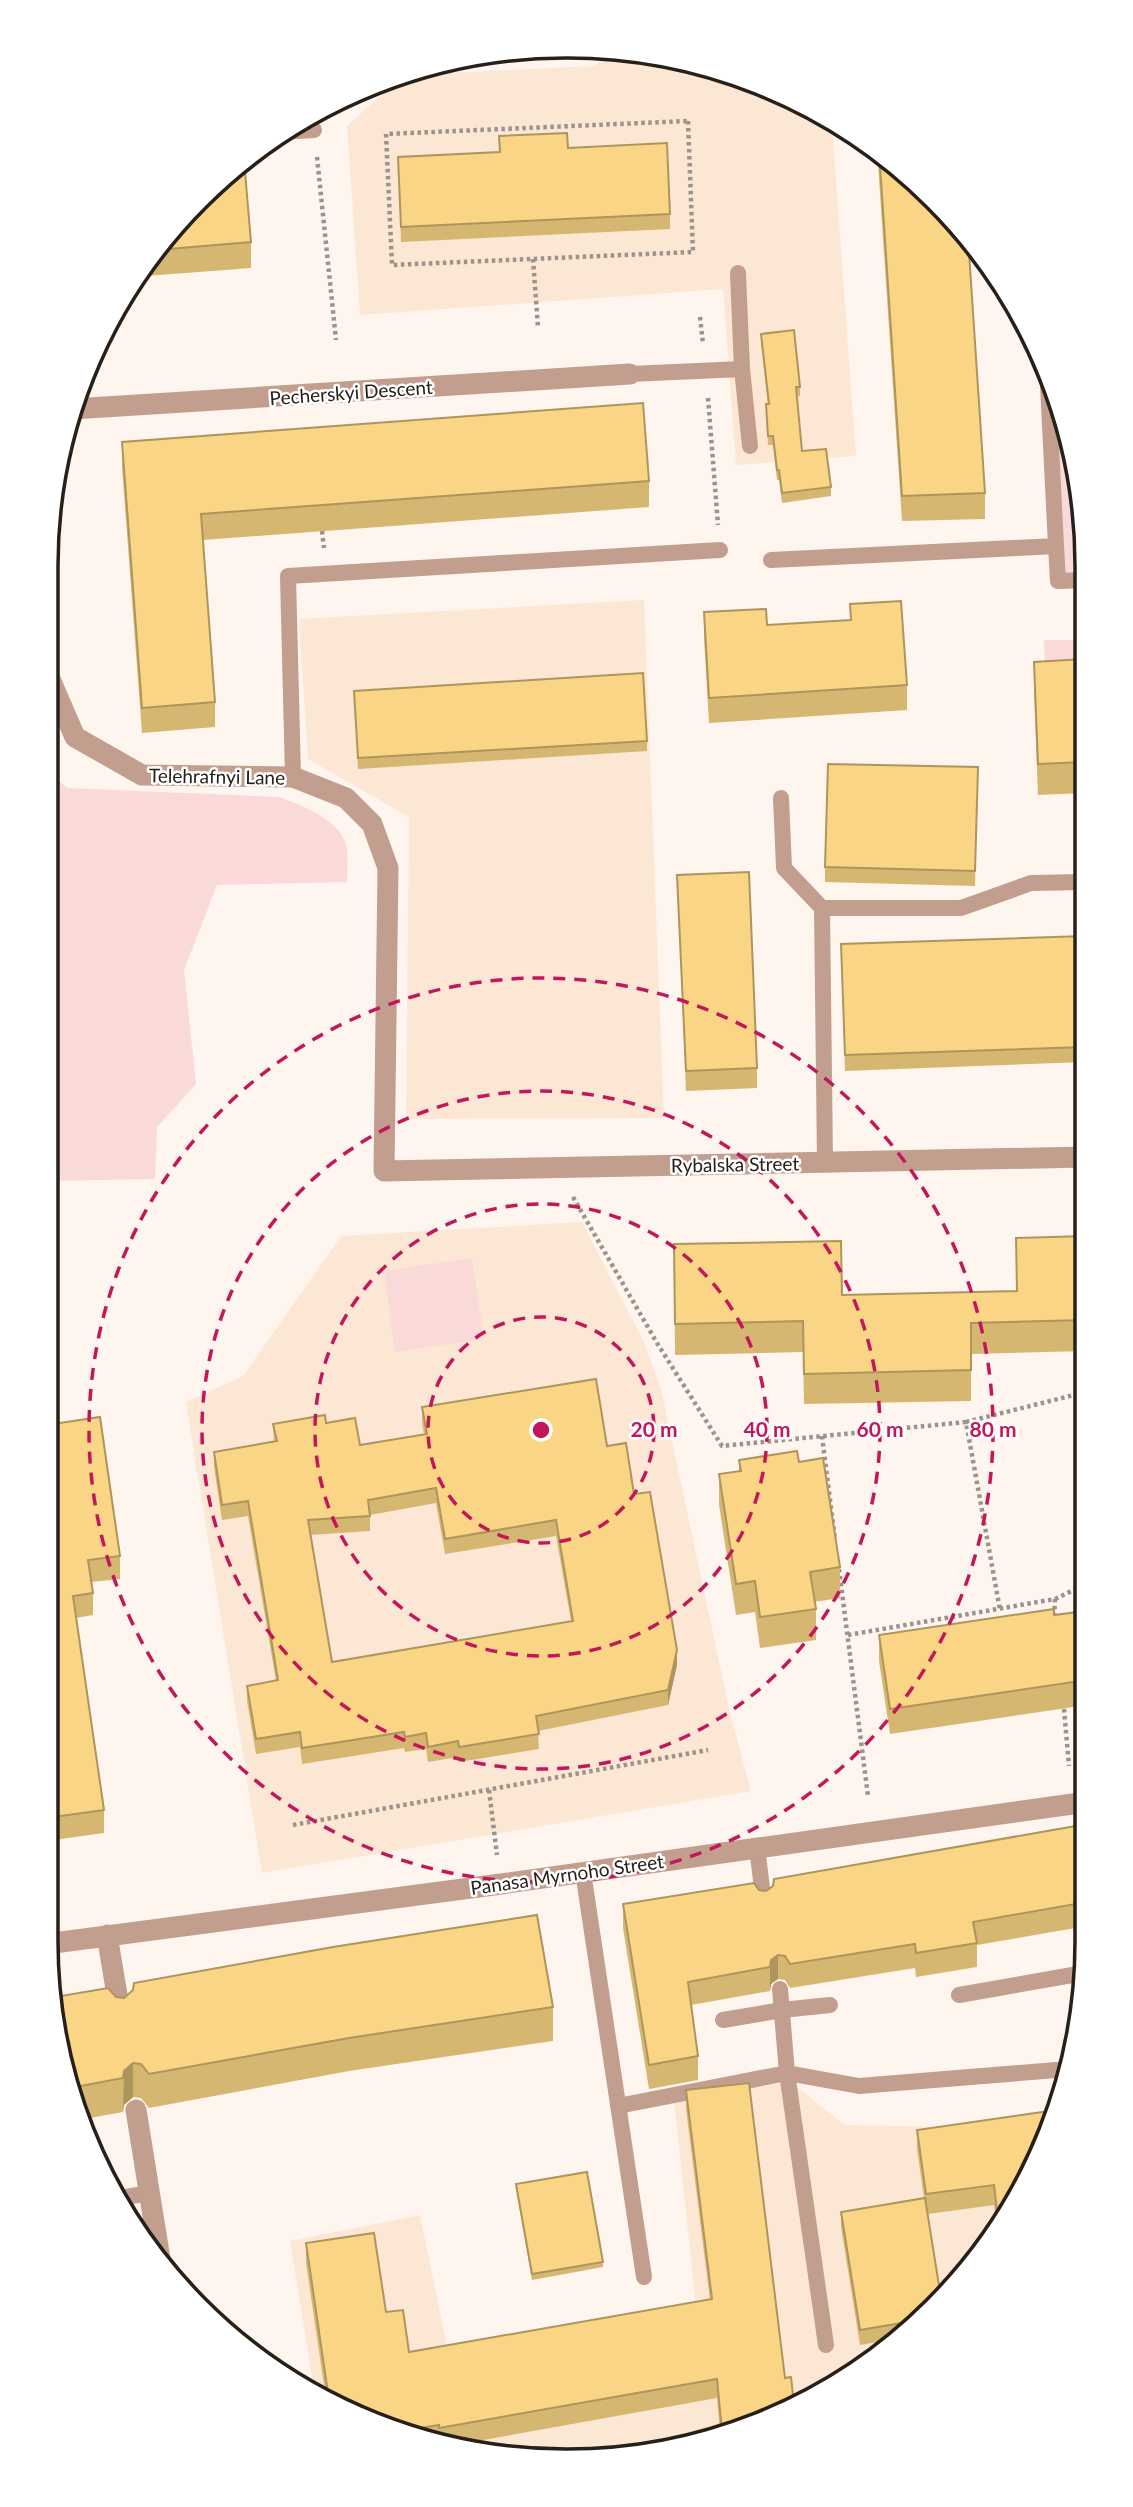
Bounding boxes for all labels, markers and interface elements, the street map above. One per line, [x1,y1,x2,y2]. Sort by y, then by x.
street label: Pecherskyi Descent [269,375,433,409]
street label: Telehrafnyi Lane [149,763,285,789]
street label: Rybalska Street [671,1151,799,1177]
text: 20 m [630,1416,678,1441]
text: 40 m [743,1416,791,1441]
text: 60 m [856,1416,904,1441]
text: 80 m [969,1416,1017,1441]
centre of rings [529,1418,553,1442]
street label: Panasa Myrnoho Street [469,1849,665,1899]

